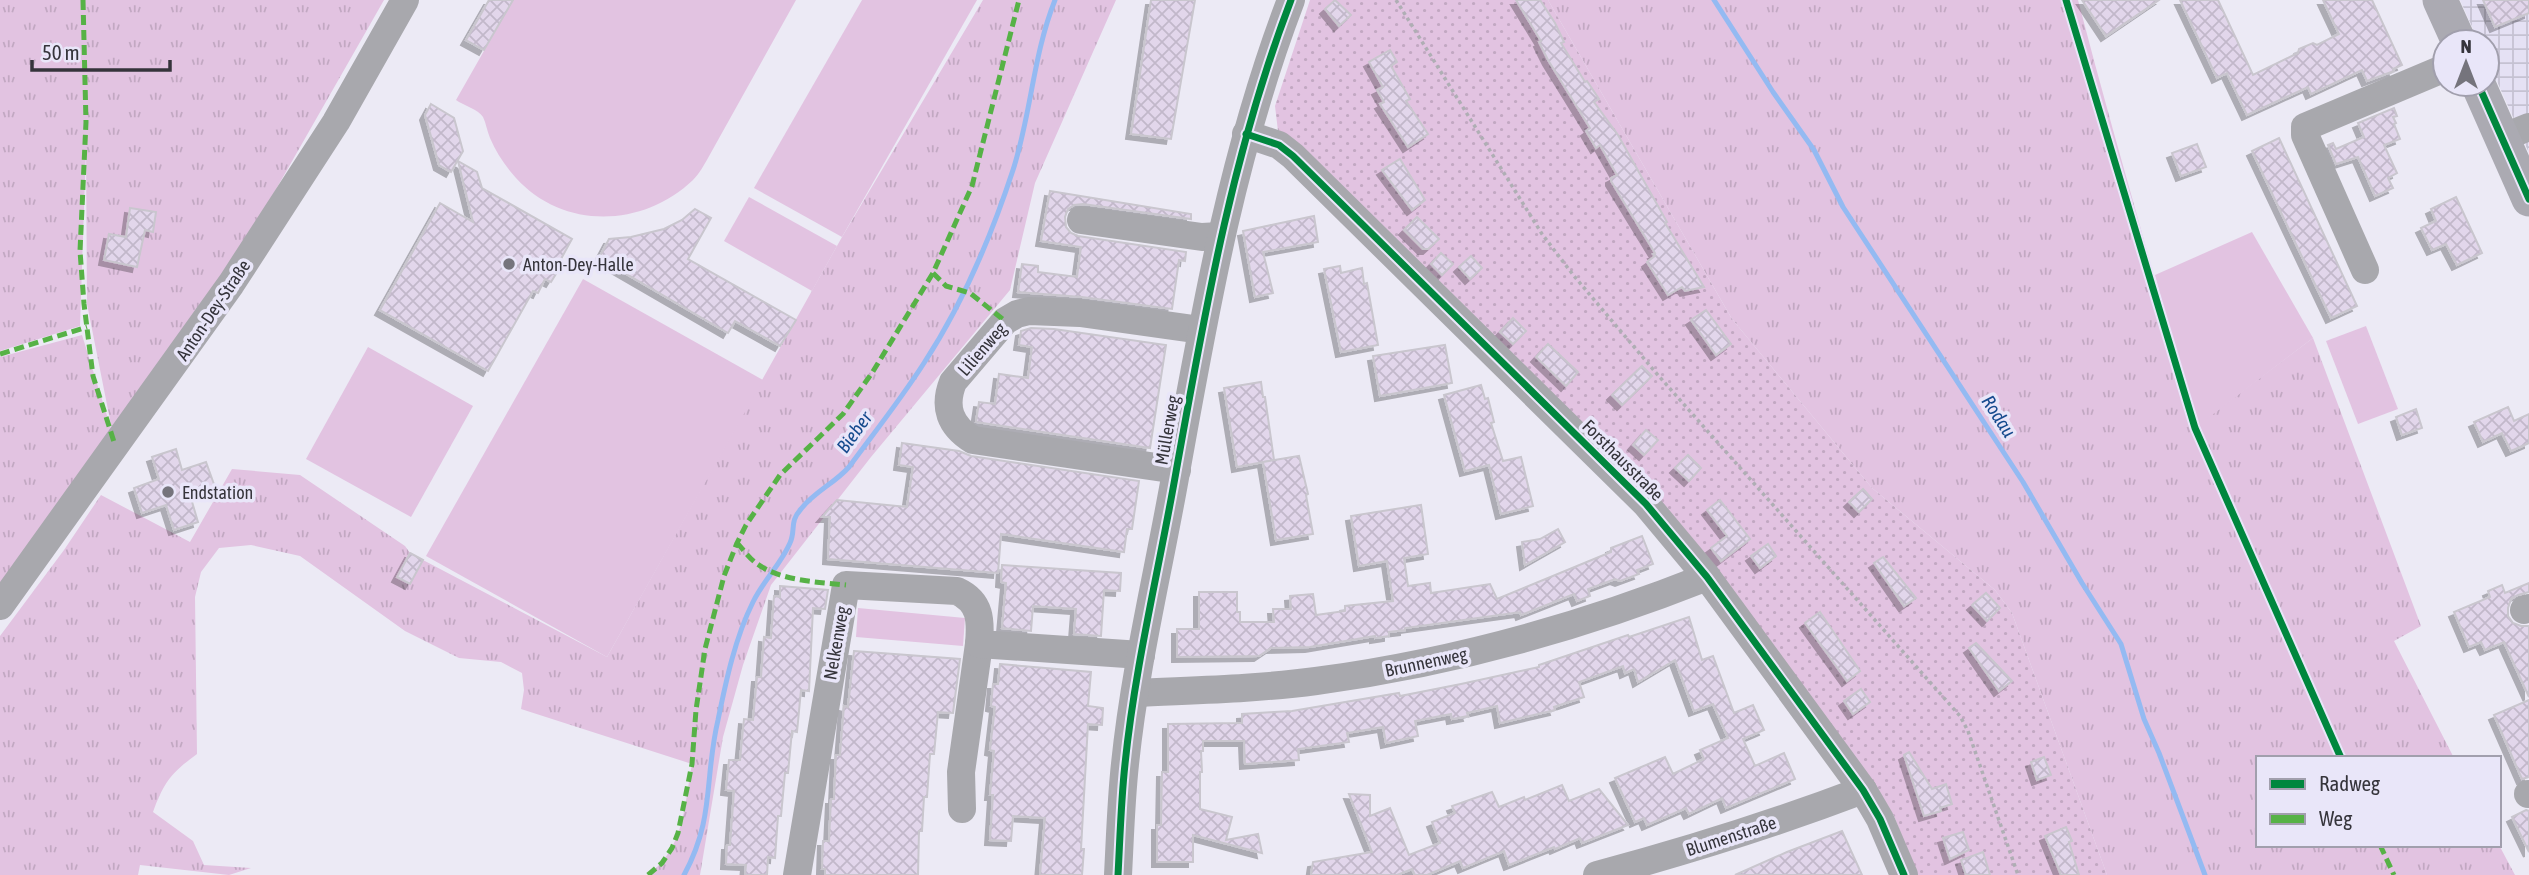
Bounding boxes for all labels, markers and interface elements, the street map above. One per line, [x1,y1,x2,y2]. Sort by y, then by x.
scale bar [32,28,170,72]
north arrow [2431,28,2501,98]
text: N [2460,35,2472,57]
text: 50 m [42,40,80,64]
place label: Anton-Dey-Halle [523,254,634,275]
street label: Anton-Dey-Straße [172,256,254,364]
marker: Anton-Dey-Halle [501,256,517,272]
street label: Lilienweg [953,318,1011,380]
water label: Rodau [1977,391,2021,441]
street label: Müllerweg [1151,393,1183,466]
water label: Bieber [832,406,877,457]
street label: Forsthausstraße [1578,415,1668,505]
place label: Endstation [182,482,253,503]
marker: Endstation [160,484,176,500]
street label: Nelkenweg [819,604,853,682]
street label: Brunnenweg [1383,643,1469,681]
legend [2256,756,2501,847]
text: Radweg [2319,771,2380,795]
text: Weg [2319,806,2352,830]
street label: Blumenstraße [1683,812,1779,860]

